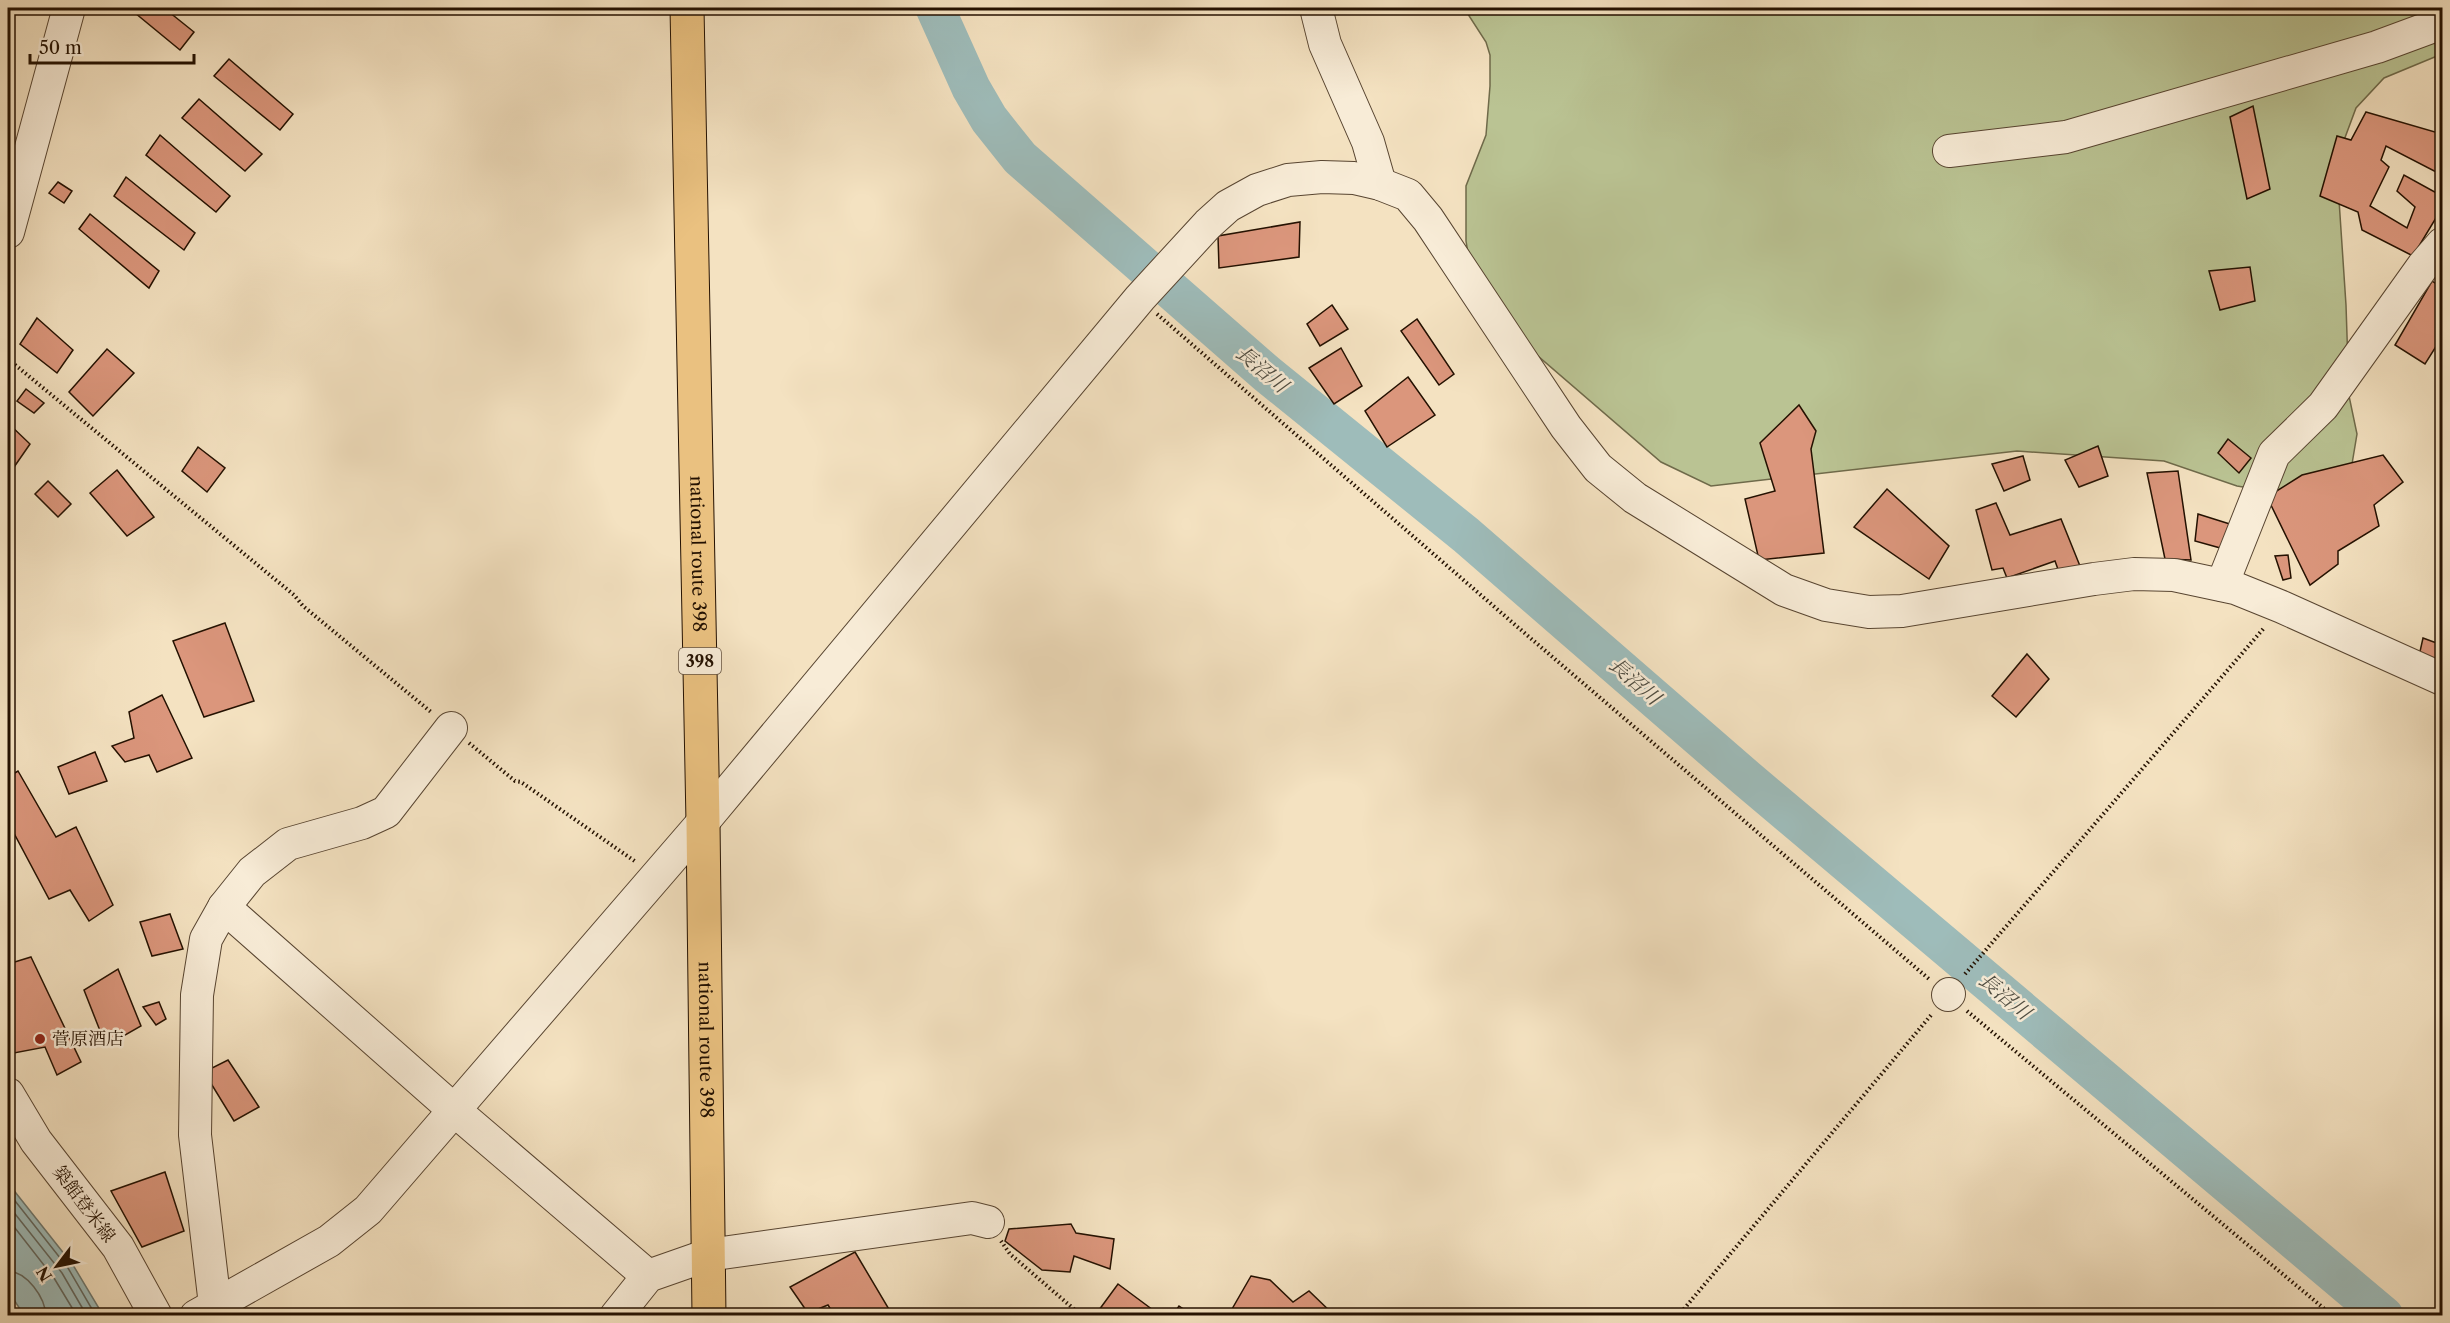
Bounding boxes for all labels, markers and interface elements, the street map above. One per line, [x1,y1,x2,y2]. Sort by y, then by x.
scale bar [30,27,194,65]
text: 50 m [39,37,82,59]
water label: 長沼川 [1231,341,1294,399]
street label: national route 398 [685,475,710,632]
road number: 398 [679,648,721,674]
water label: 長沼川 [1604,652,1667,711]
street label: national route 398 [694,961,718,1118]
water label: 長沼川 [1974,968,2037,1026]
place label: 菅原酒店 [52,1028,124,1050]
marker: 菅原酒店 [33,1032,47,1046]
street label: 築館登米線 [48,1161,120,1247]
north arrow [27,1236,87,1296]
text: N [32,1263,56,1285]

